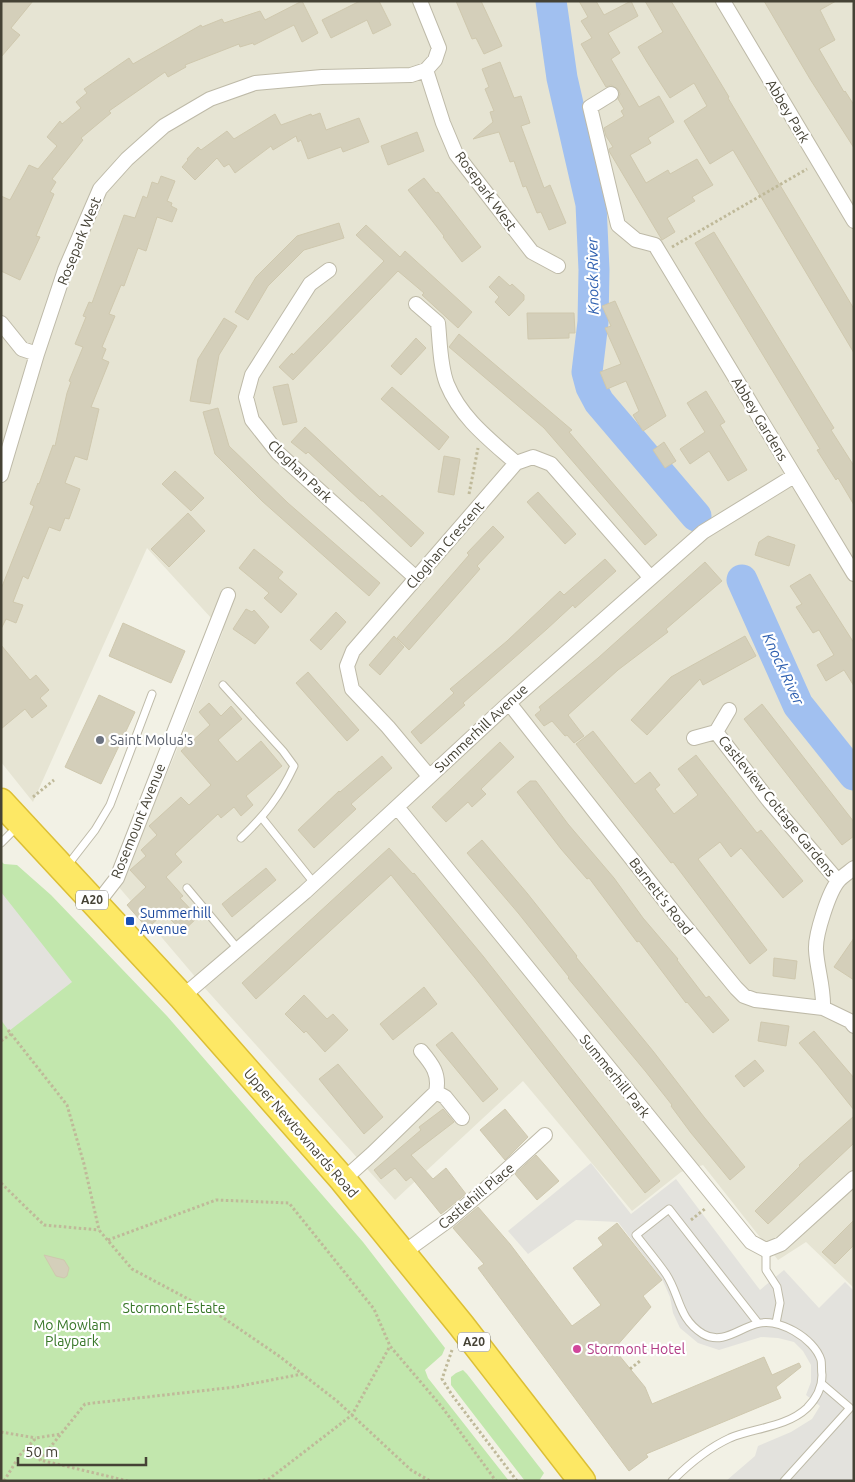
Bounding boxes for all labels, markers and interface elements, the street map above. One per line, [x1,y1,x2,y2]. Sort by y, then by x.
street label: Abbey Park [763,76,813,146]
street label: Rosepark West [452,148,520,234]
street label: Rosepark West [54,194,104,287]
water label: Knock River [583,236,602,315]
street label: Abbey Gardens [729,374,791,464]
street label: Cloghan Park [265,437,335,505]
street label: Cloghan Crescent [403,498,488,592]
water label: Knock River [759,630,808,709]
street label: Summerhill Avenue [431,681,531,775]
place label: Saint Molua's [110,732,193,748]
street label: Castleview Cottage Gardens [715,732,839,880]
marker: Saint Molua's [94,734,106,746]
street label: Rosemount Avenue [108,761,168,881]
street label: Barnett's Road [626,854,696,938]
road number: A20 [76,890,108,910]
place label: Summerhill Avenue [140,905,212,937]
marker: Summerhill Avenue [124,915,136,927]
street label: Summerhill Park [577,1031,653,1121]
street label: Upper Newtownards Road [241,1065,361,1201]
street label: Castlehill Place [435,1160,517,1232]
park label: Stormont Estate [122,1300,226,1316]
park label: Mo Mowlam Playpark [33,1317,111,1349]
road number: A20 [458,1332,490,1351]
place label: Stormont Hotel [587,1341,685,1357]
marker: Stormont Hotel [571,1343,583,1355]
scale bar [18,1434,145,1466]
text: 50 m [25,1443,58,1460]

